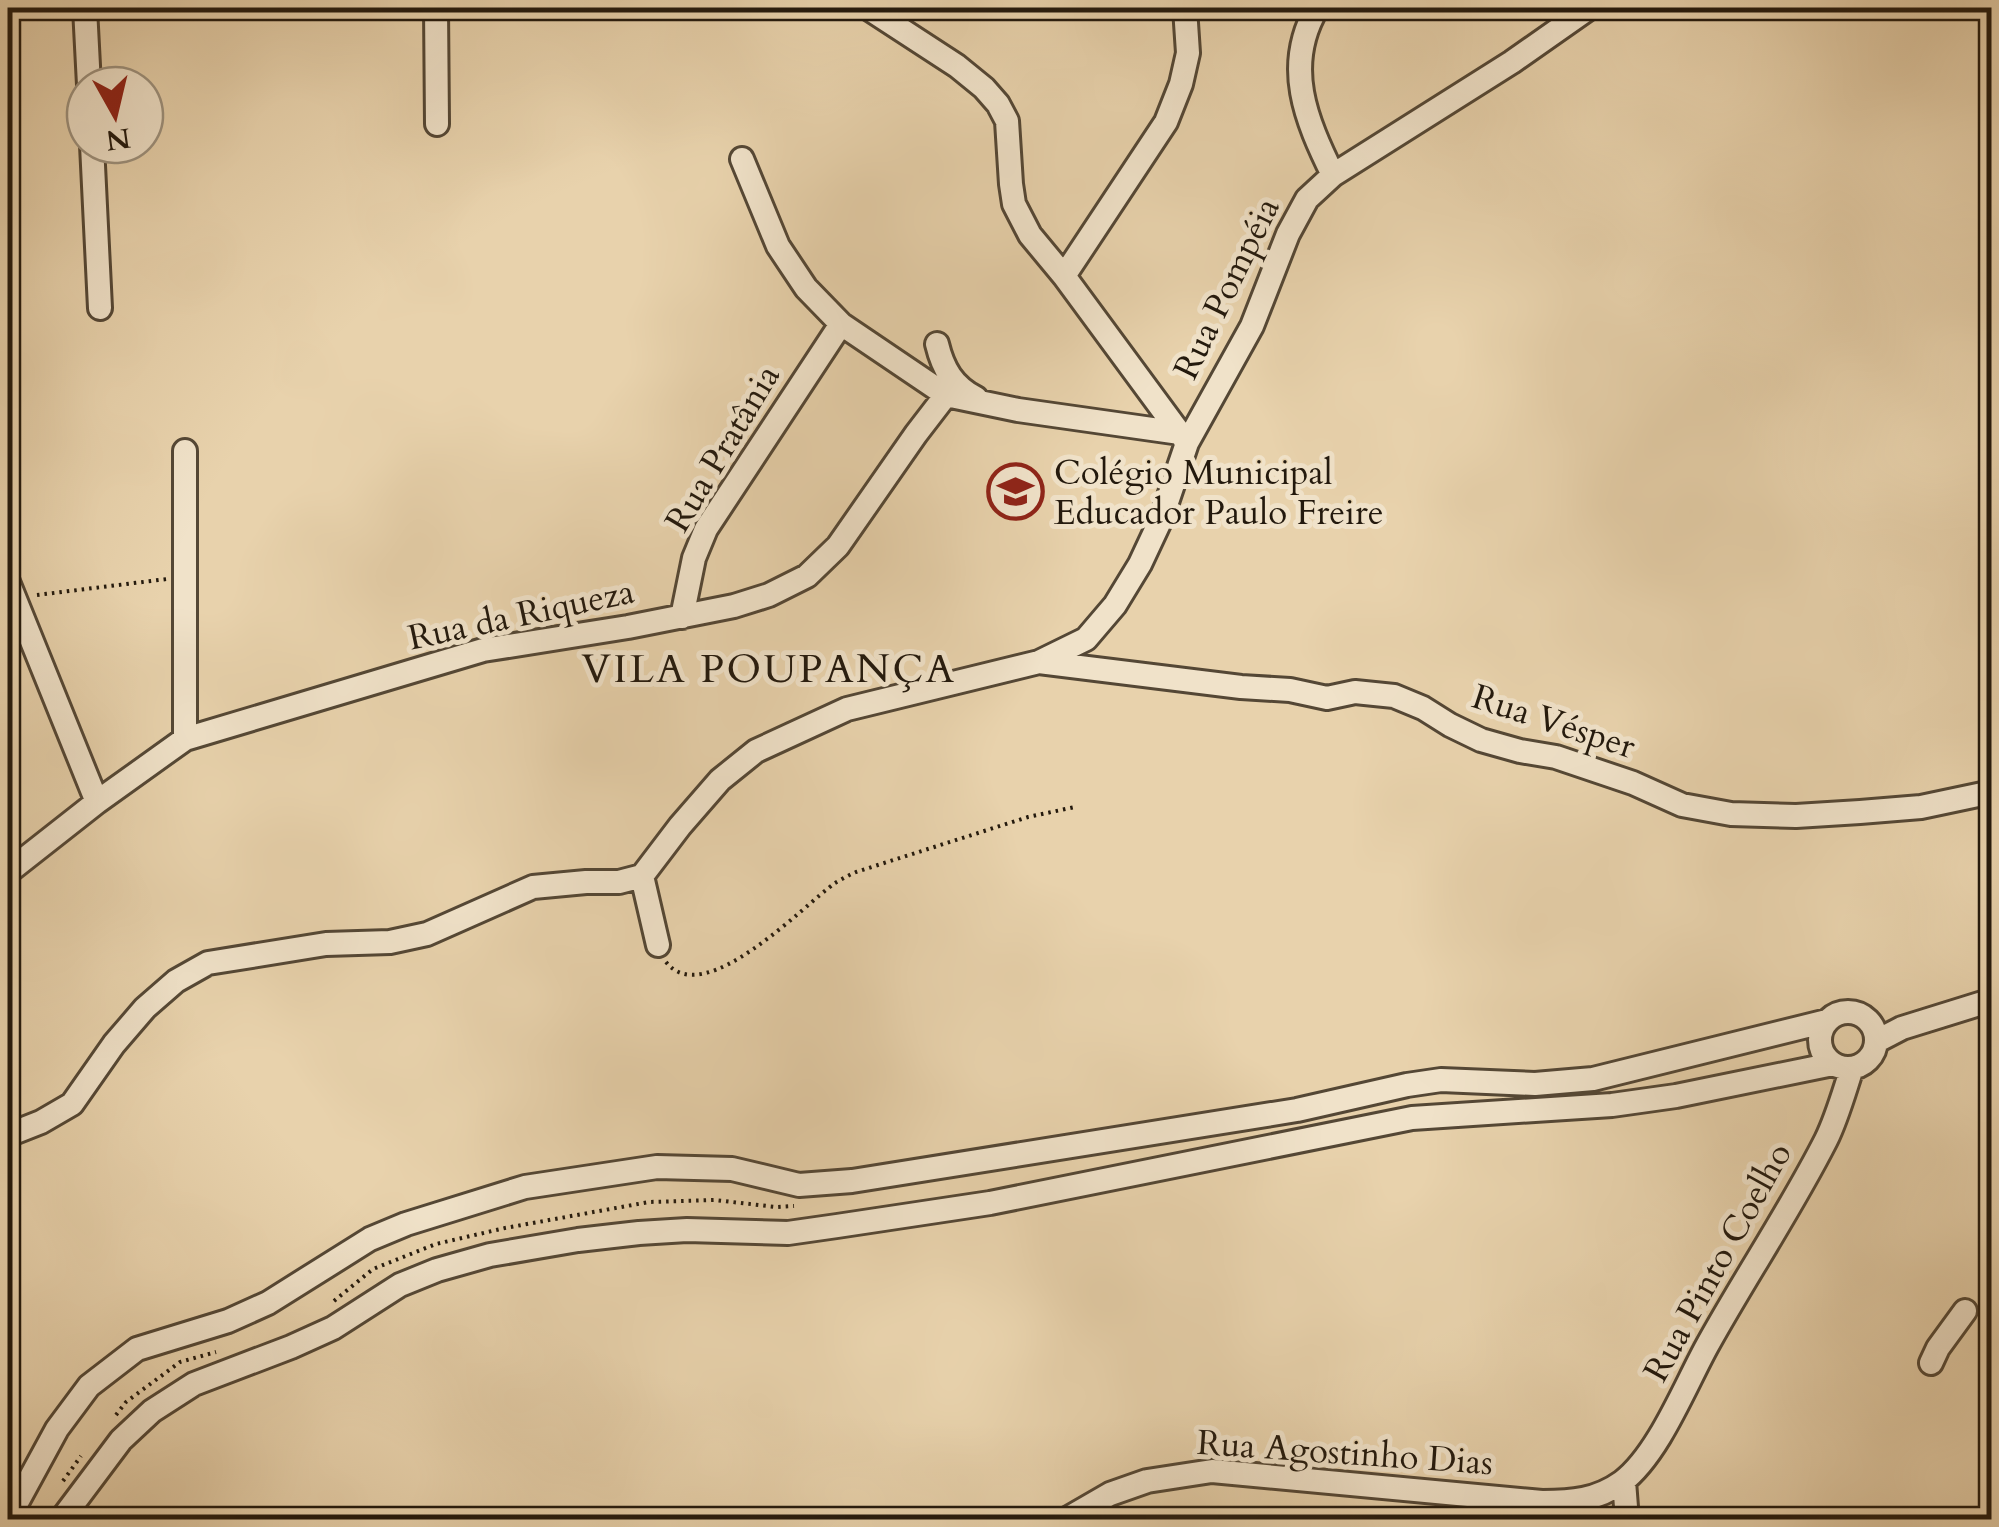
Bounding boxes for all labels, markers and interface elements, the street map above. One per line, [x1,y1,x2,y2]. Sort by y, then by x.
north arrow [65,65,165,165]
text: N [104,118,133,159]
street label: Rua Pompéia [1162,190,1292,387]
street label: Rua Pratânia [654,356,792,541]
place label: Colégio Municipal Educador Paulo Freire [1054,449,1384,537]
school or university icon: Colégio Municipal Educador Paulo Freire [985,462,1045,522]
street label: Rua da Riqueza [404,568,639,662]
district label: VILA POUPANÇA [581,642,957,697]
street label: Rua Vésper [1466,673,1641,771]
street label: Rua Pinto Coelho [1632,1134,1803,1391]
street label: Rua Agostinho Dias [1195,1419,1495,1487]

